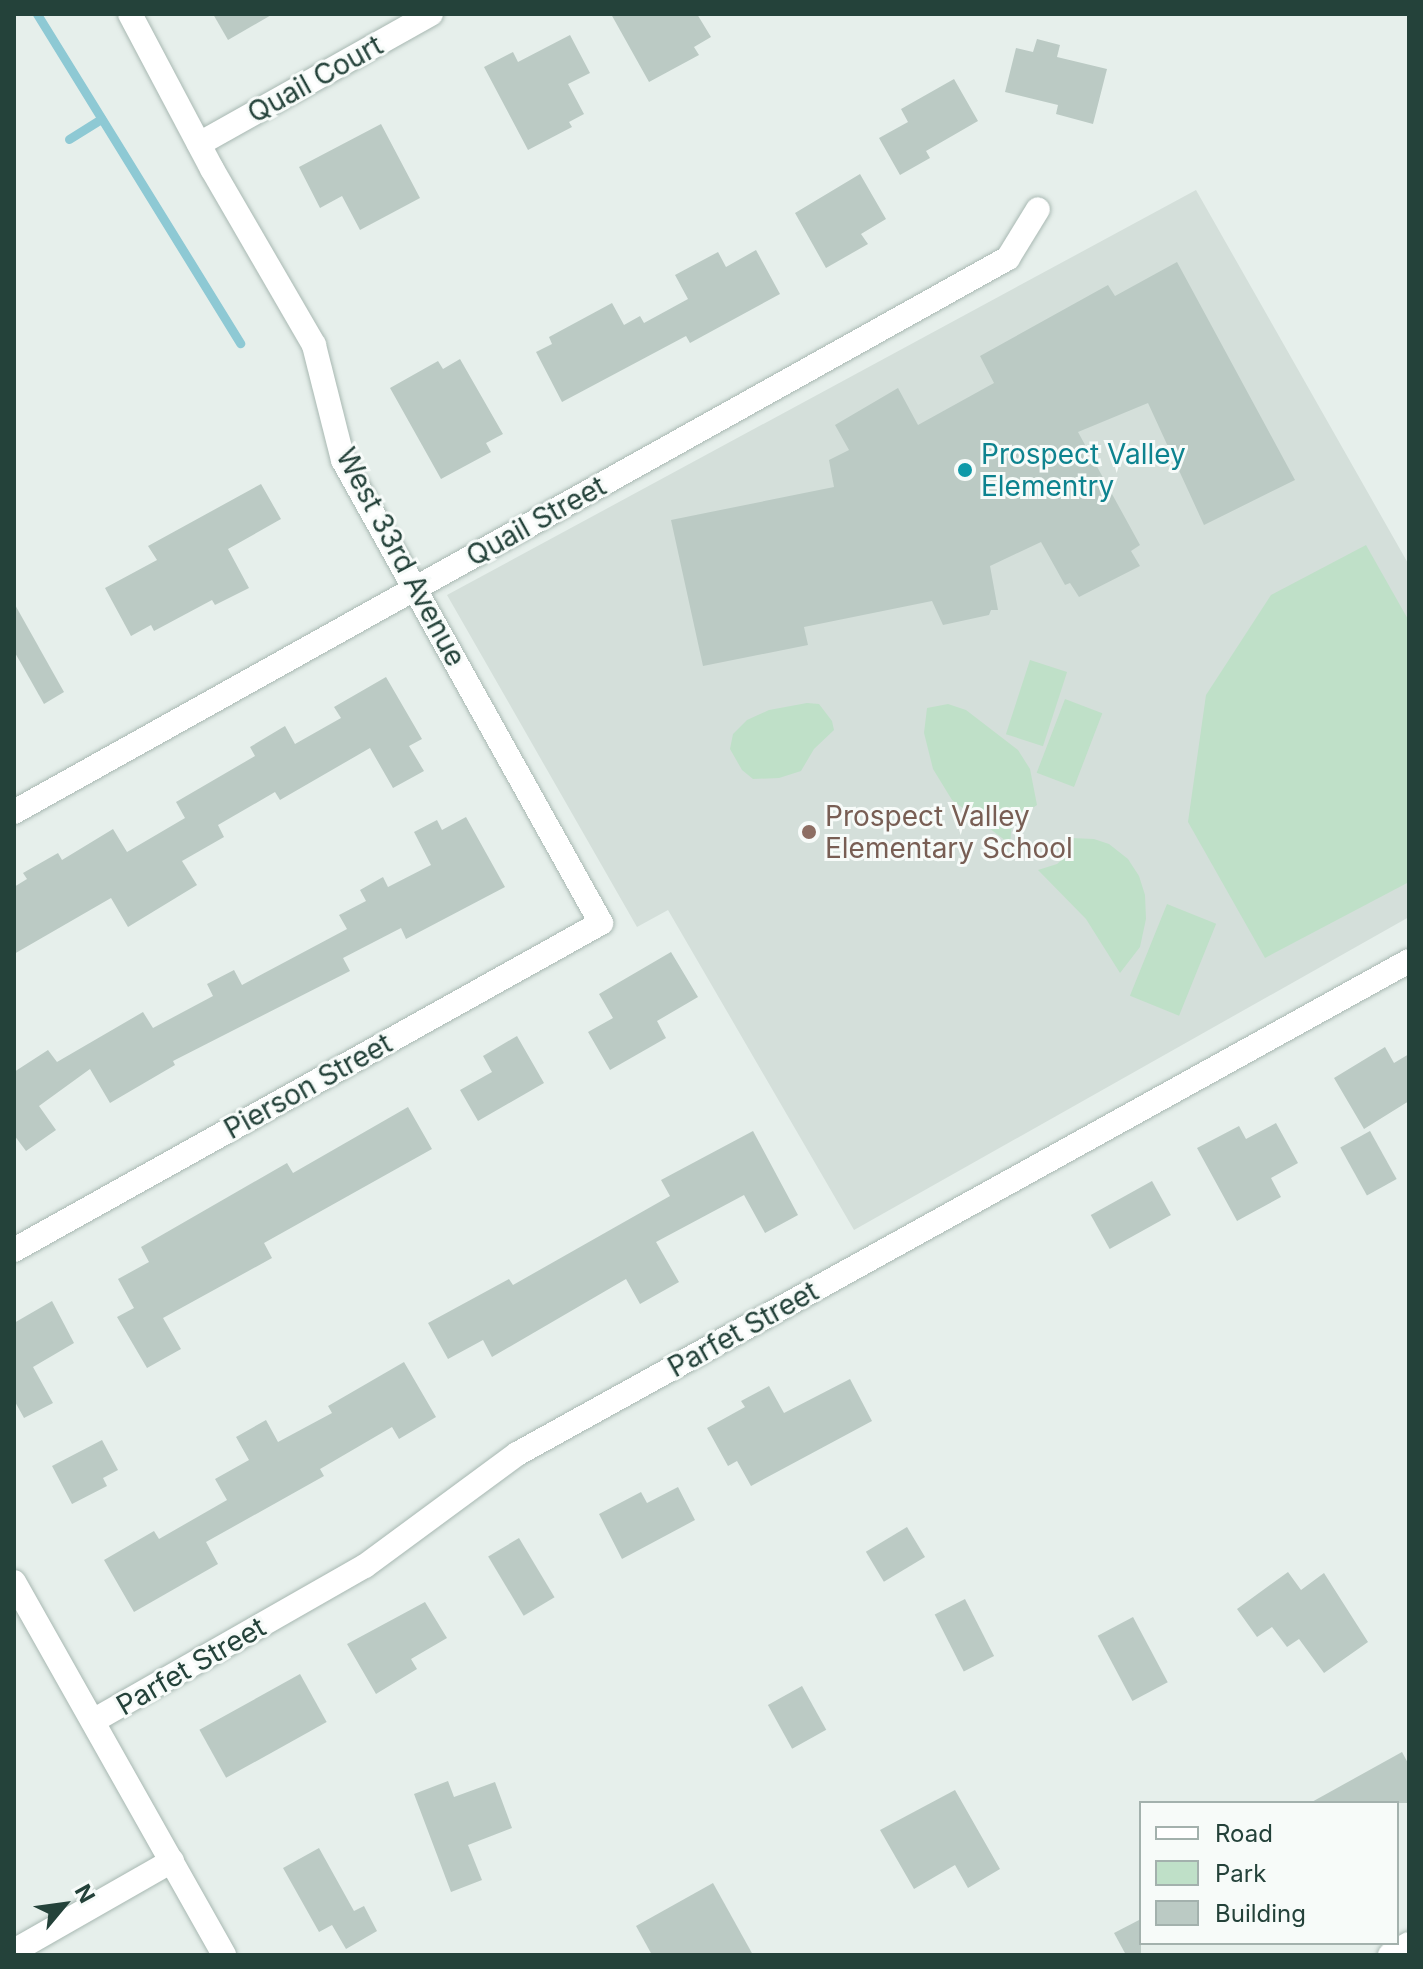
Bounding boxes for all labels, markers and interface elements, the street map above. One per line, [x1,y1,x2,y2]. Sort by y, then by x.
street label: Quail Court [242,28,388,130]
place label: Prospect Valley Elementry [981,437,1186,503]
street label: West 33rd Avenue [329,442,473,672]
marker: Prospect Valley Elementry [956,461,974,479]
street label: Quail Street [460,469,612,573]
place label: Prospect Valley Elementary School [825,799,1073,865]
marker: Prospect Valley Elementary School [800,823,818,841]
street label: Pierson Street [218,1026,398,1146]
street label: Parfet Street [662,1274,824,1384]
street label: Parfet Street [111,1610,271,1722]
legend [1139,1801,1399,1945]
text: Road [1215,1819,1273,1848]
text: Park [1215,1859,1266,1888]
north arrow [24,1865,104,1945]
text: N [70,1880,100,1907]
text: Building [1215,1899,1306,1928]

